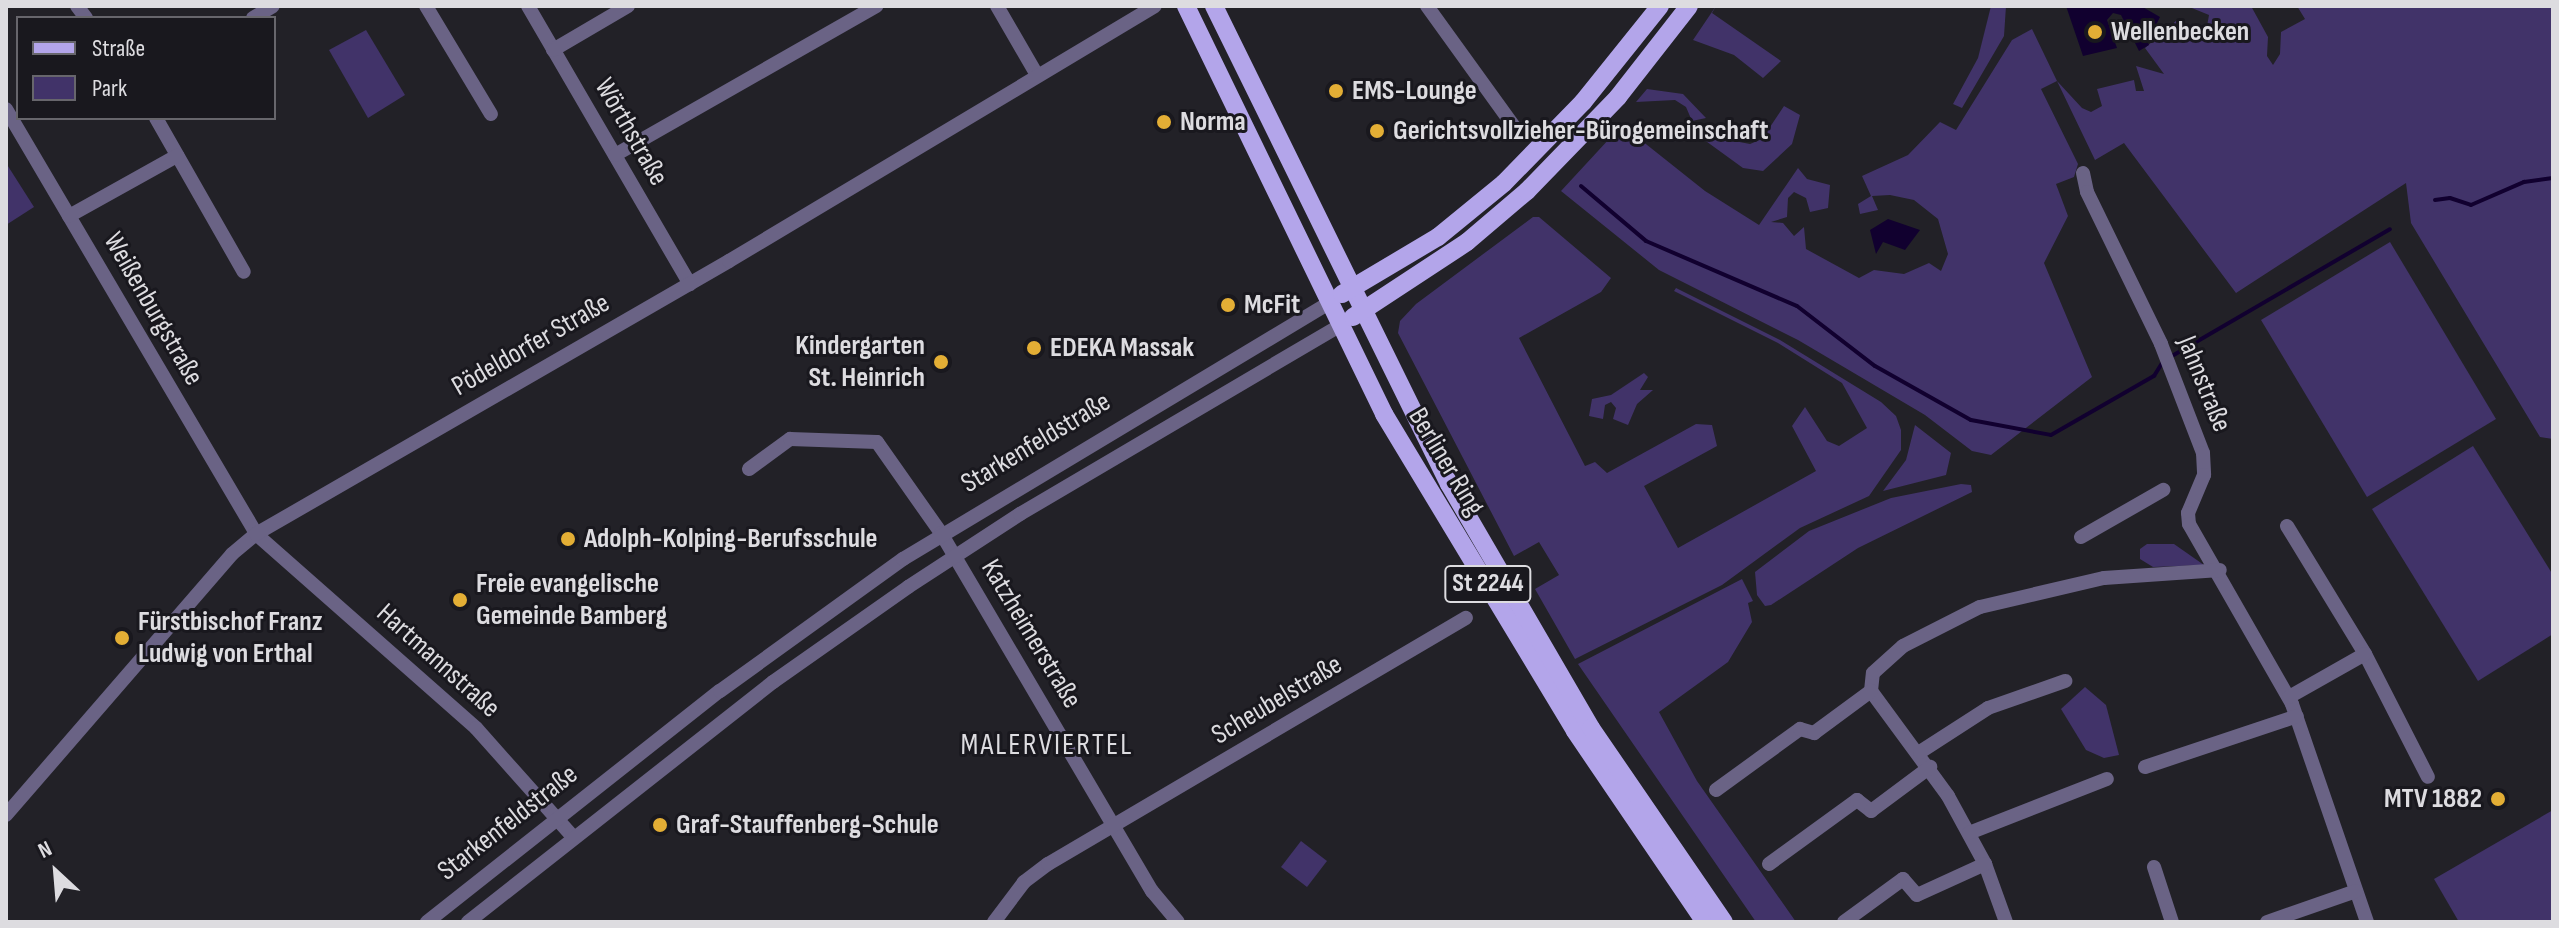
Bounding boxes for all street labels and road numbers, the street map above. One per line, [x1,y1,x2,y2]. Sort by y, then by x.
street label: Wörthstraße [587,72,675,192]
street label: Weißenburgstraße [96,227,210,391]
street label: Pödeldorfer Straße [446,286,616,404]
street label: Jahnstraße [2170,331,2238,437]
street label: Starkenfeldstraße [955,385,1117,501]
street label: Berliner Ring [1401,402,1491,522]
street label: Katzheimerstraße [974,554,1088,714]
road number: St 2244 [1444,562,1532,606]
street label: Hartmannstraße [369,597,507,725]
street label: Scheubelstraße [1206,648,1348,752]
street label: Starkenfeldstraße [431,758,585,888]

